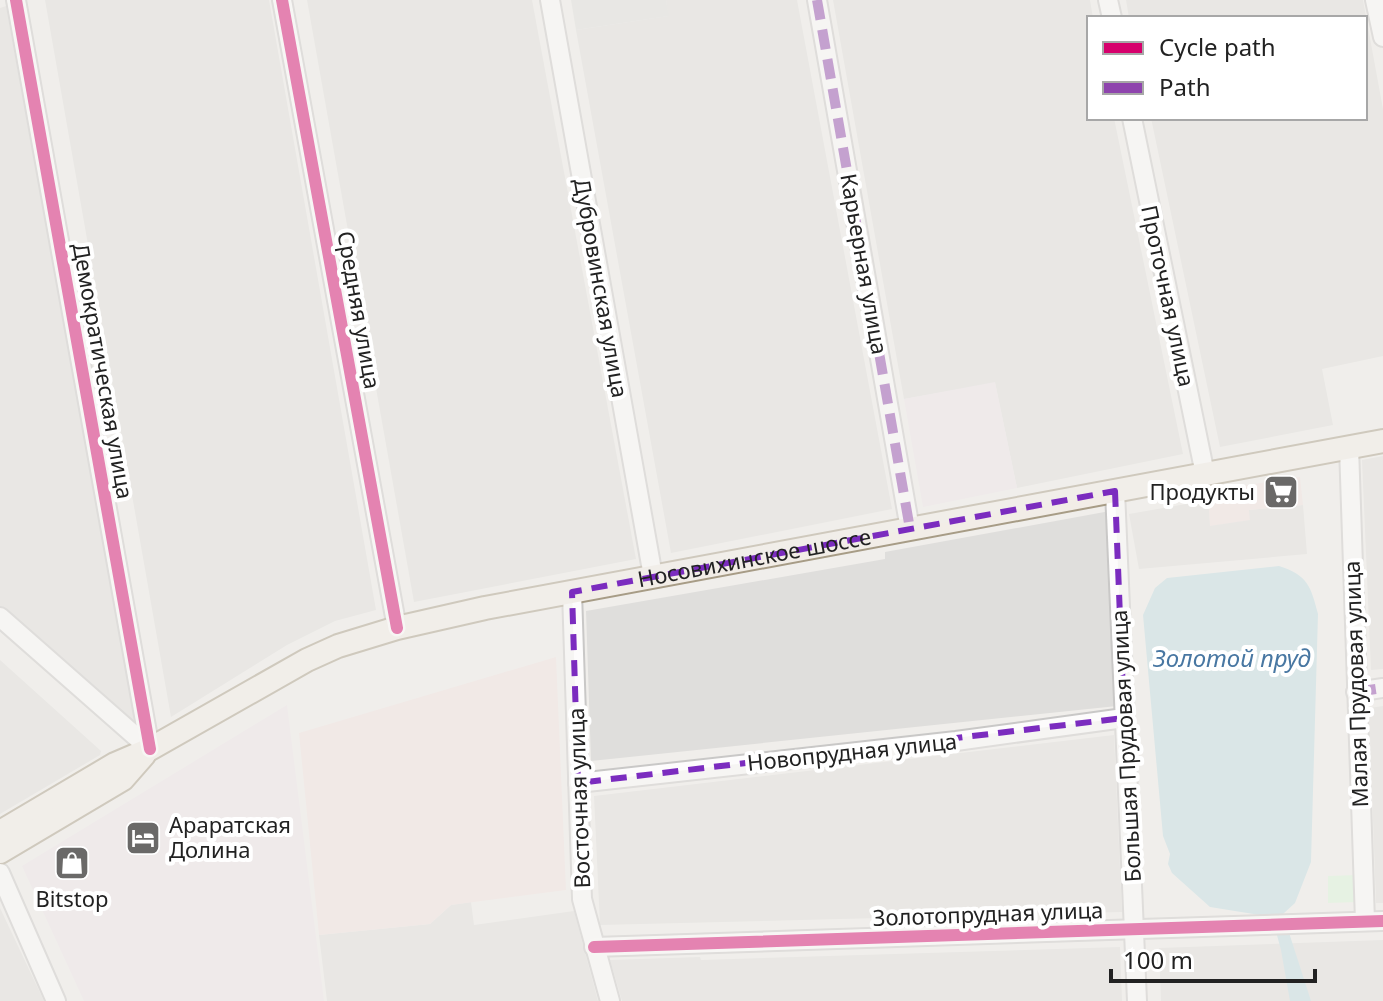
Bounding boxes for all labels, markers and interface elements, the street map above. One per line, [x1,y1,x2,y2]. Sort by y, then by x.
legend [1087,16,1367,120]
text: Cycle path [1159,30,1276,63]
text: Path [1159,70,1210,103]
street label: Карьерная улица [834,171,896,357]
street label: Дубровинская улица [568,176,636,400]
street label: Проточная улица [1135,202,1203,389]
street label: Средняя улица [331,229,389,391]
street label: Демократическая улица [67,241,141,501]
supermarket icon: Продукты [1262,473,1300,511]
place label: Продукты [1149,476,1255,506]
street label: Носовихинское шоссе [635,521,873,593]
street label: Малая Прудовая улица [1336,560,1374,808]
street label: Большая Прудовая улица [1103,609,1147,883]
water label: Золотой пруд [1152,641,1311,674]
street label: Восточная улица [560,707,596,889]
street label: Новопрудная улица [745,725,958,777]
place label: Араратская Долина [169,809,291,864]
hotel icon: Араратская Долина [124,819,162,857]
shop icon: Bitstop [53,844,91,882]
place label: Bitstop [35,883,109,913]
street label: Золотопрудная улица [872,894,1104,932]
scale bar [1111,933,1315,983]
text: 100 m [1123,943,1193,976]

